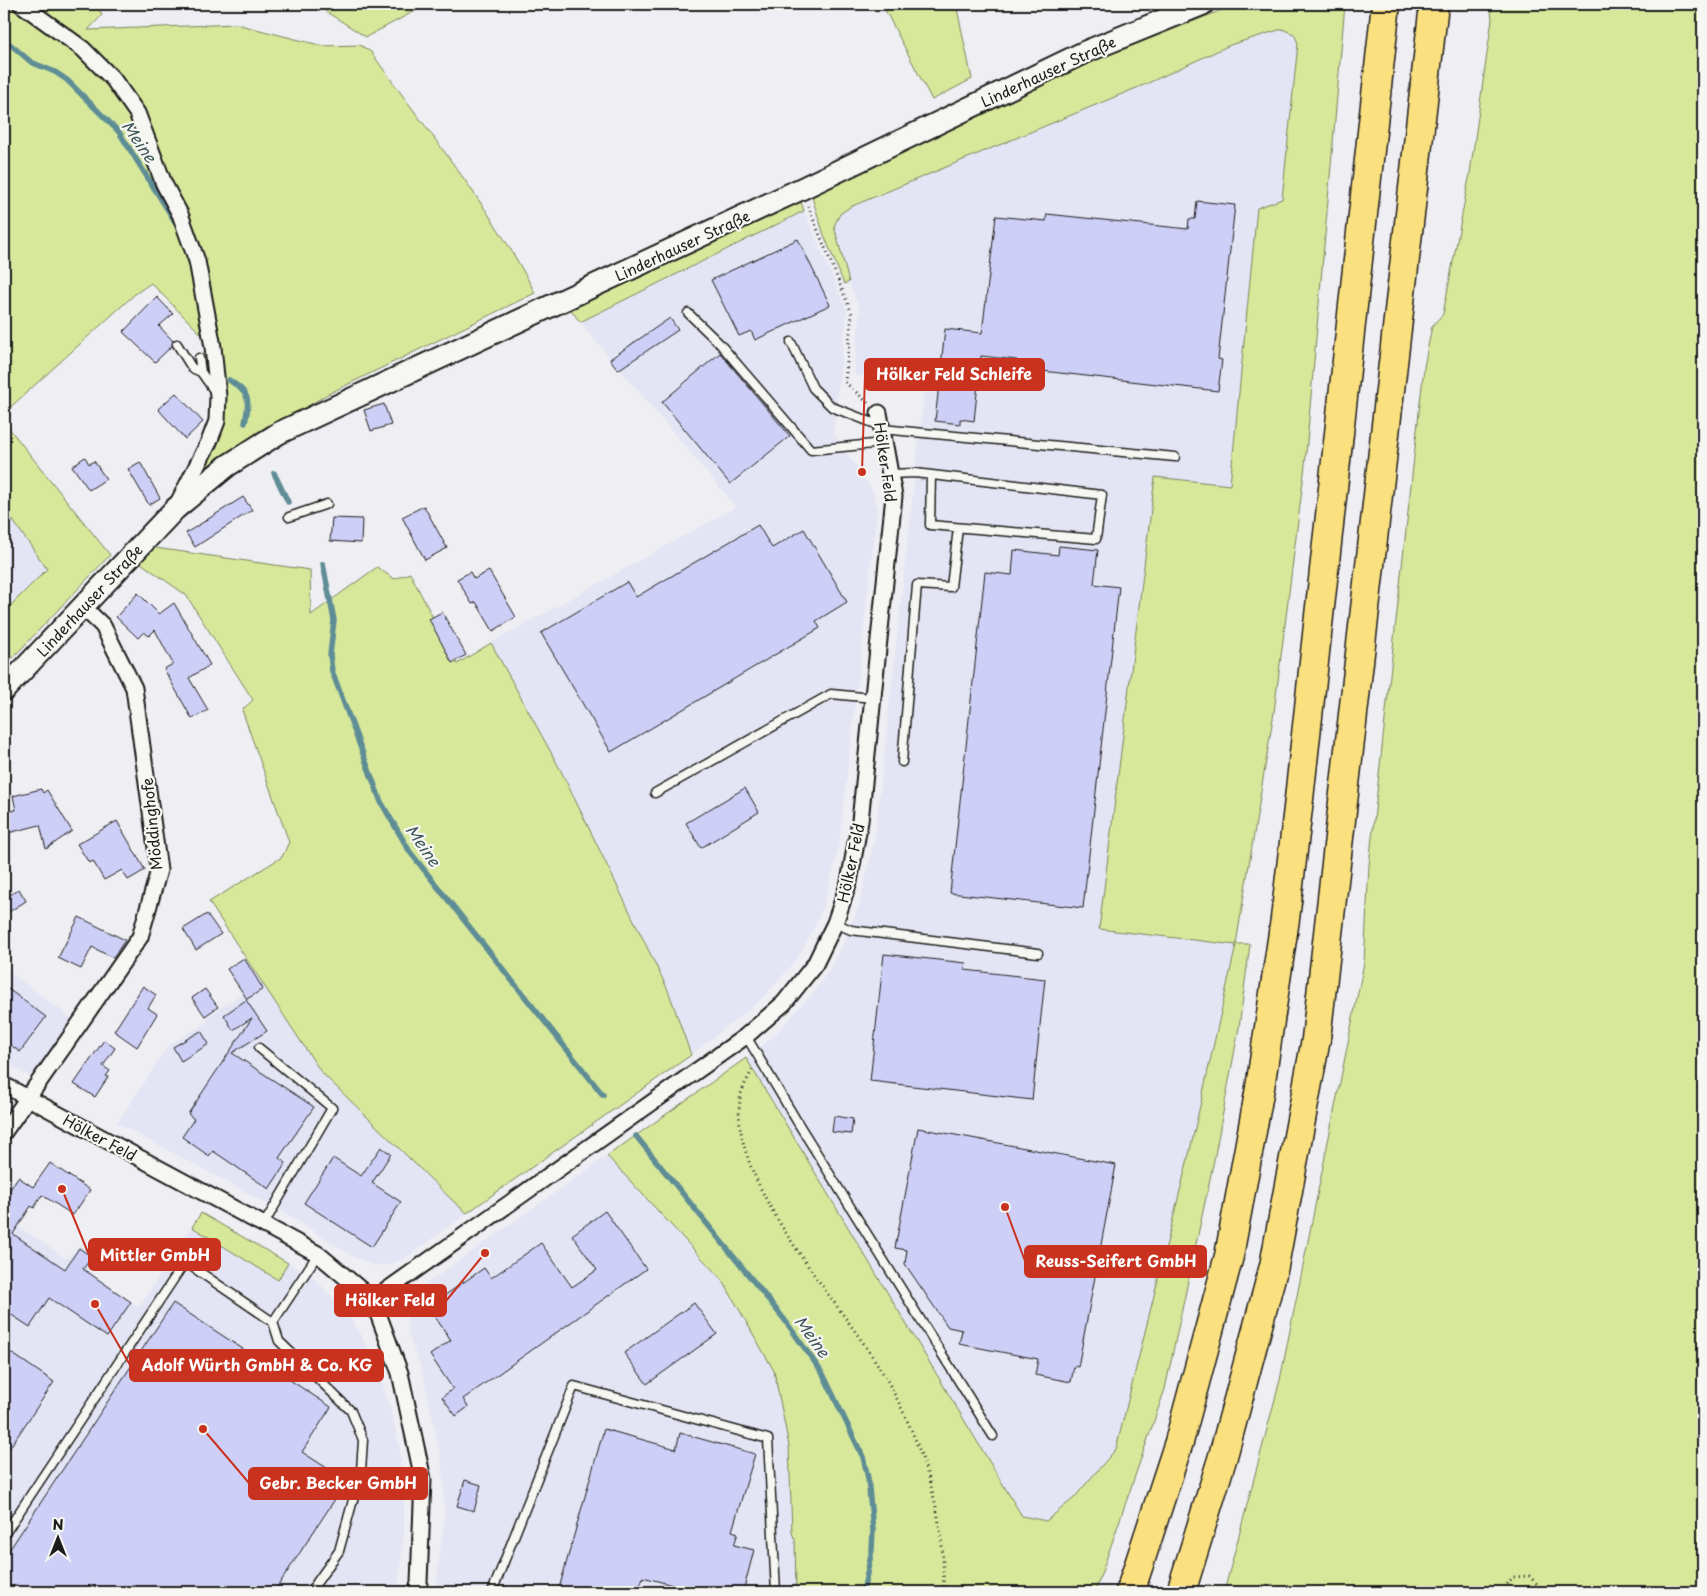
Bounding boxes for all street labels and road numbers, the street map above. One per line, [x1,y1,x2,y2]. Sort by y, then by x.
street label: Linderhauser Straße [977,30,1119,112]
street label: Linderhauser Straße [611,204,753,286]
street label: Hölker Feld [869,421,903,503]
street label: Linderhauser Straße [31,539,147,661]
street label: Möddinghofe [135,777,167,871]
street label: Hölker Feld [830,821,870,905]
street label: Hölker Feld [59,1108,141,1166]

